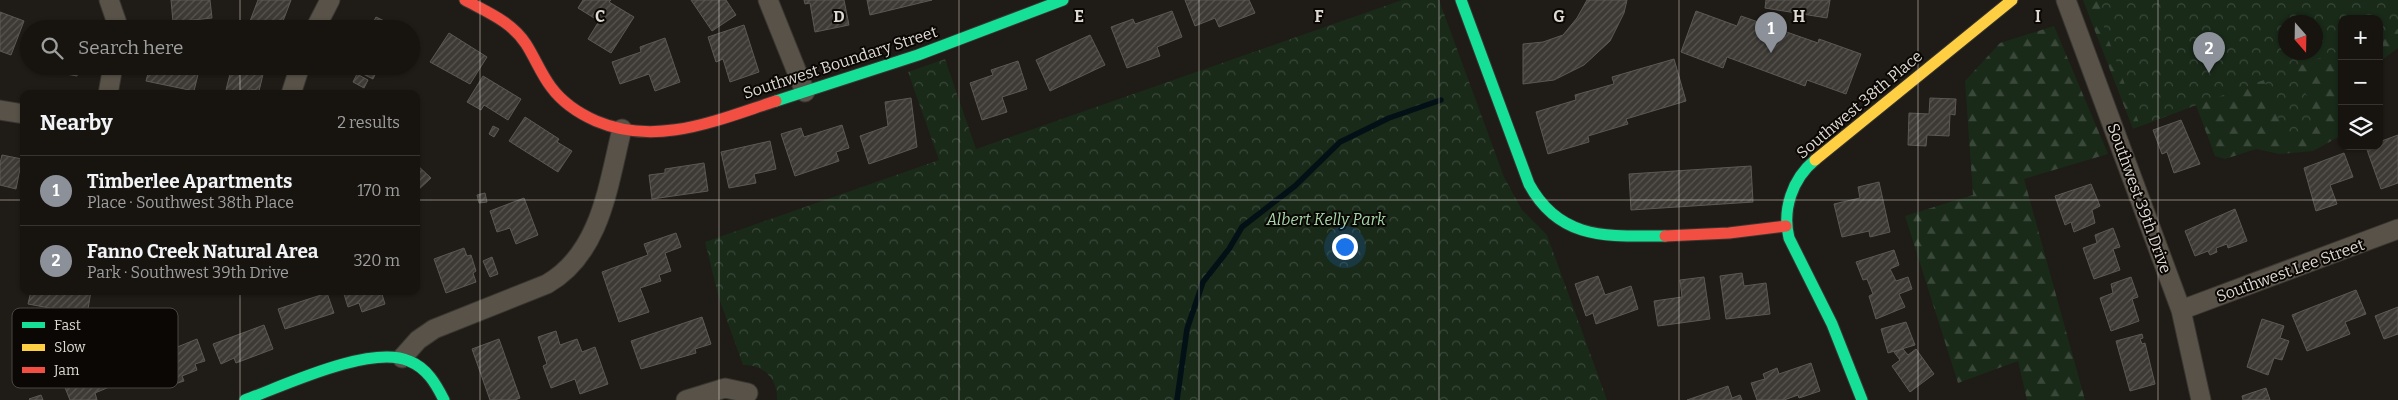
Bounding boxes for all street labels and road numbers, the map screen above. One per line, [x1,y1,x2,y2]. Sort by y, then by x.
street label: Southwest Boundary Street [741,22,940,103]
street label: Southwest 38th Place [1793,46,1926,162]
street label: Southwest 39th Drive [2104,121,2176,276]
street label: Southwest Lee Street [2214,235,2367,306]

